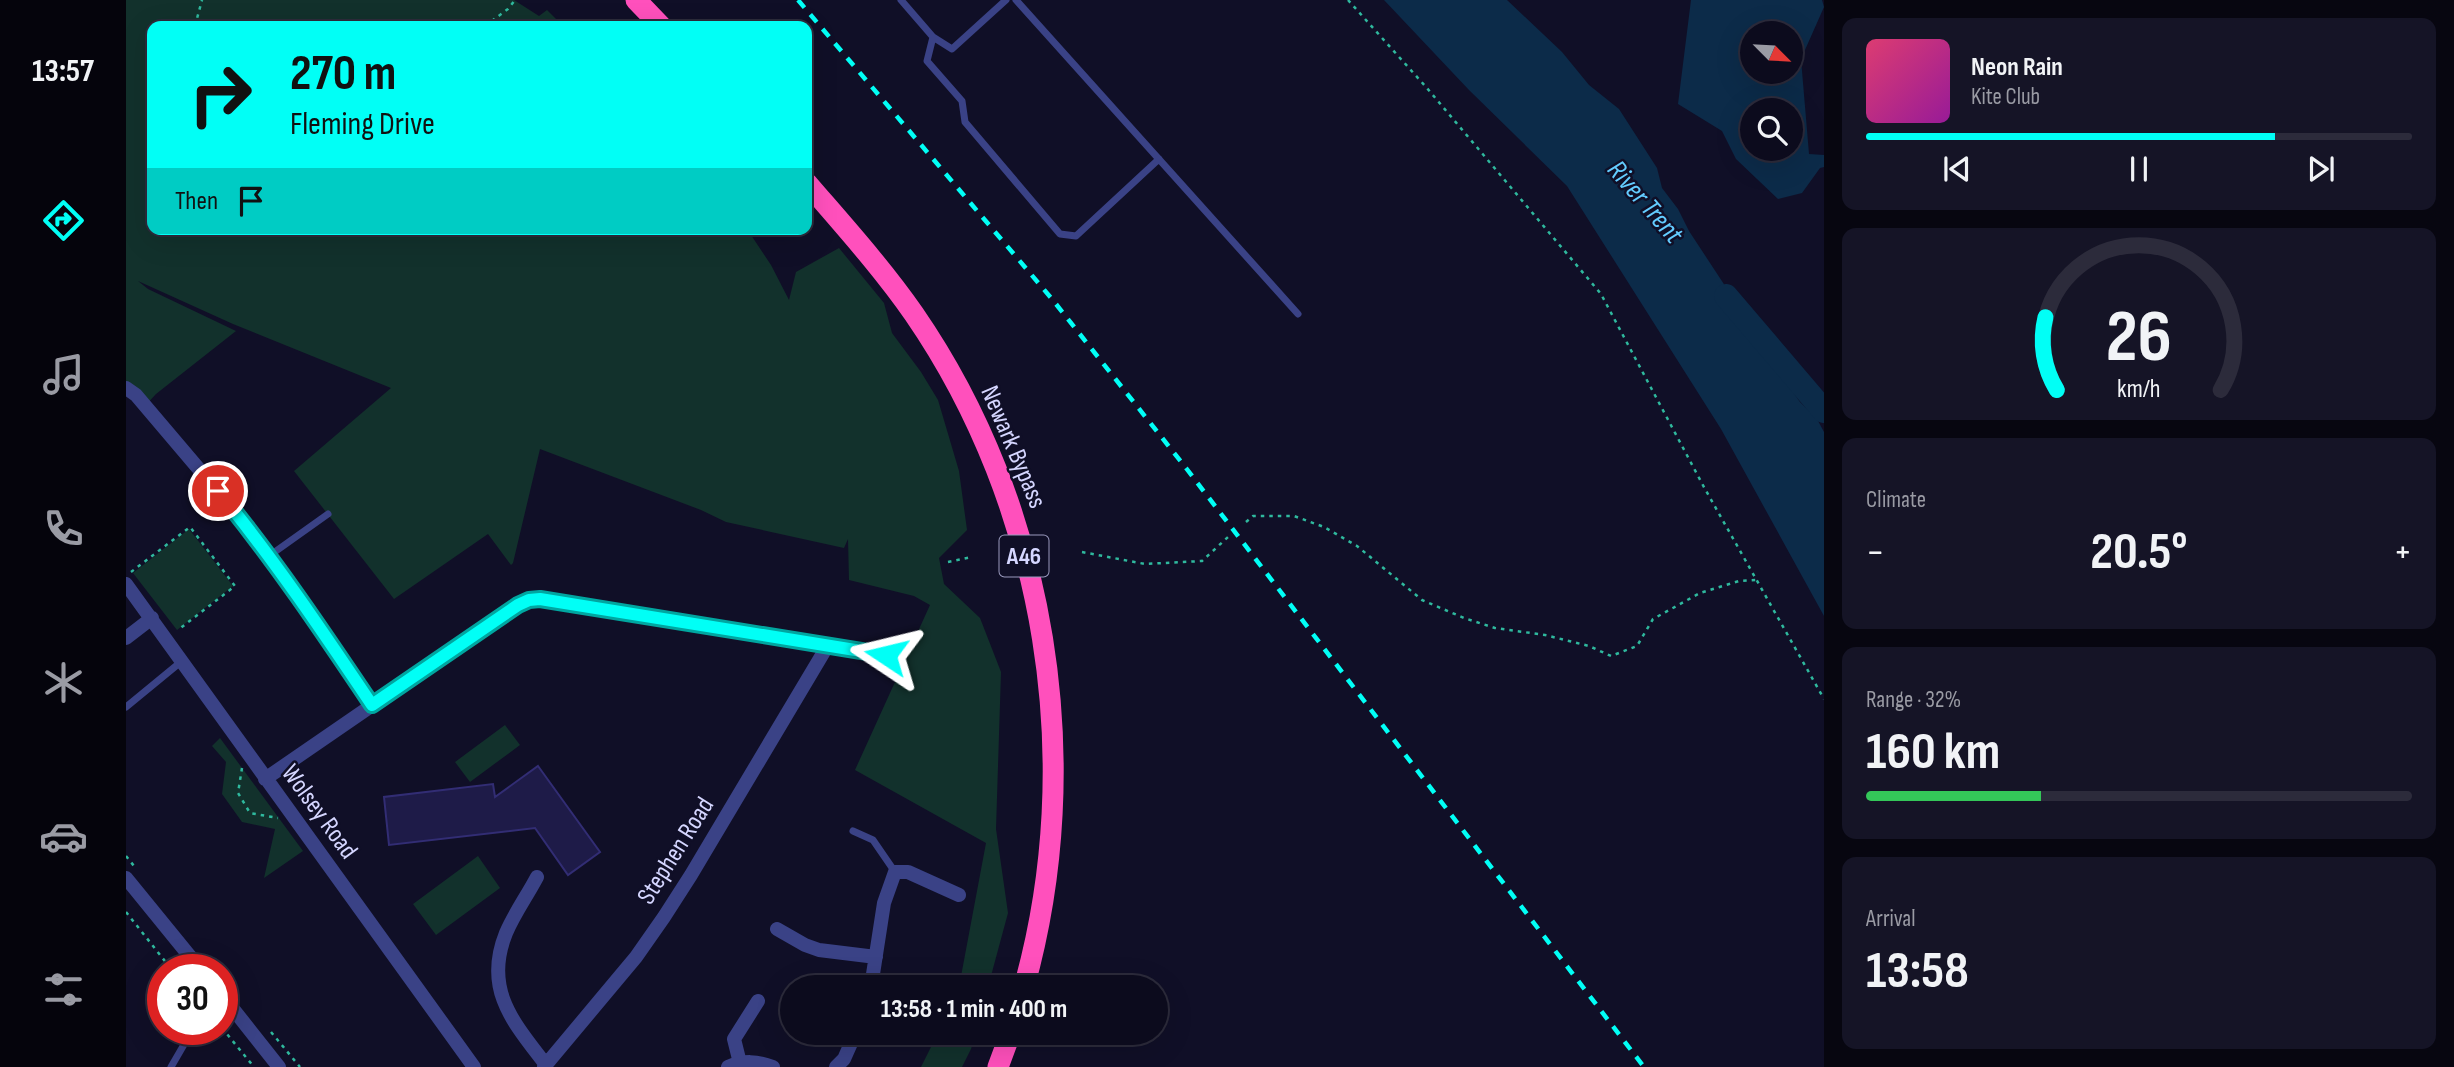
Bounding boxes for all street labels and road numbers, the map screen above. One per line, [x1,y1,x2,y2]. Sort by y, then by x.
street label: Newark Bypass [973,381,1053,513]
road number: A46 [1000,536,1048,576]
street label: Wolsey Road [274,759,364,865]
street label: Stephen Road [631,792,721,910]

